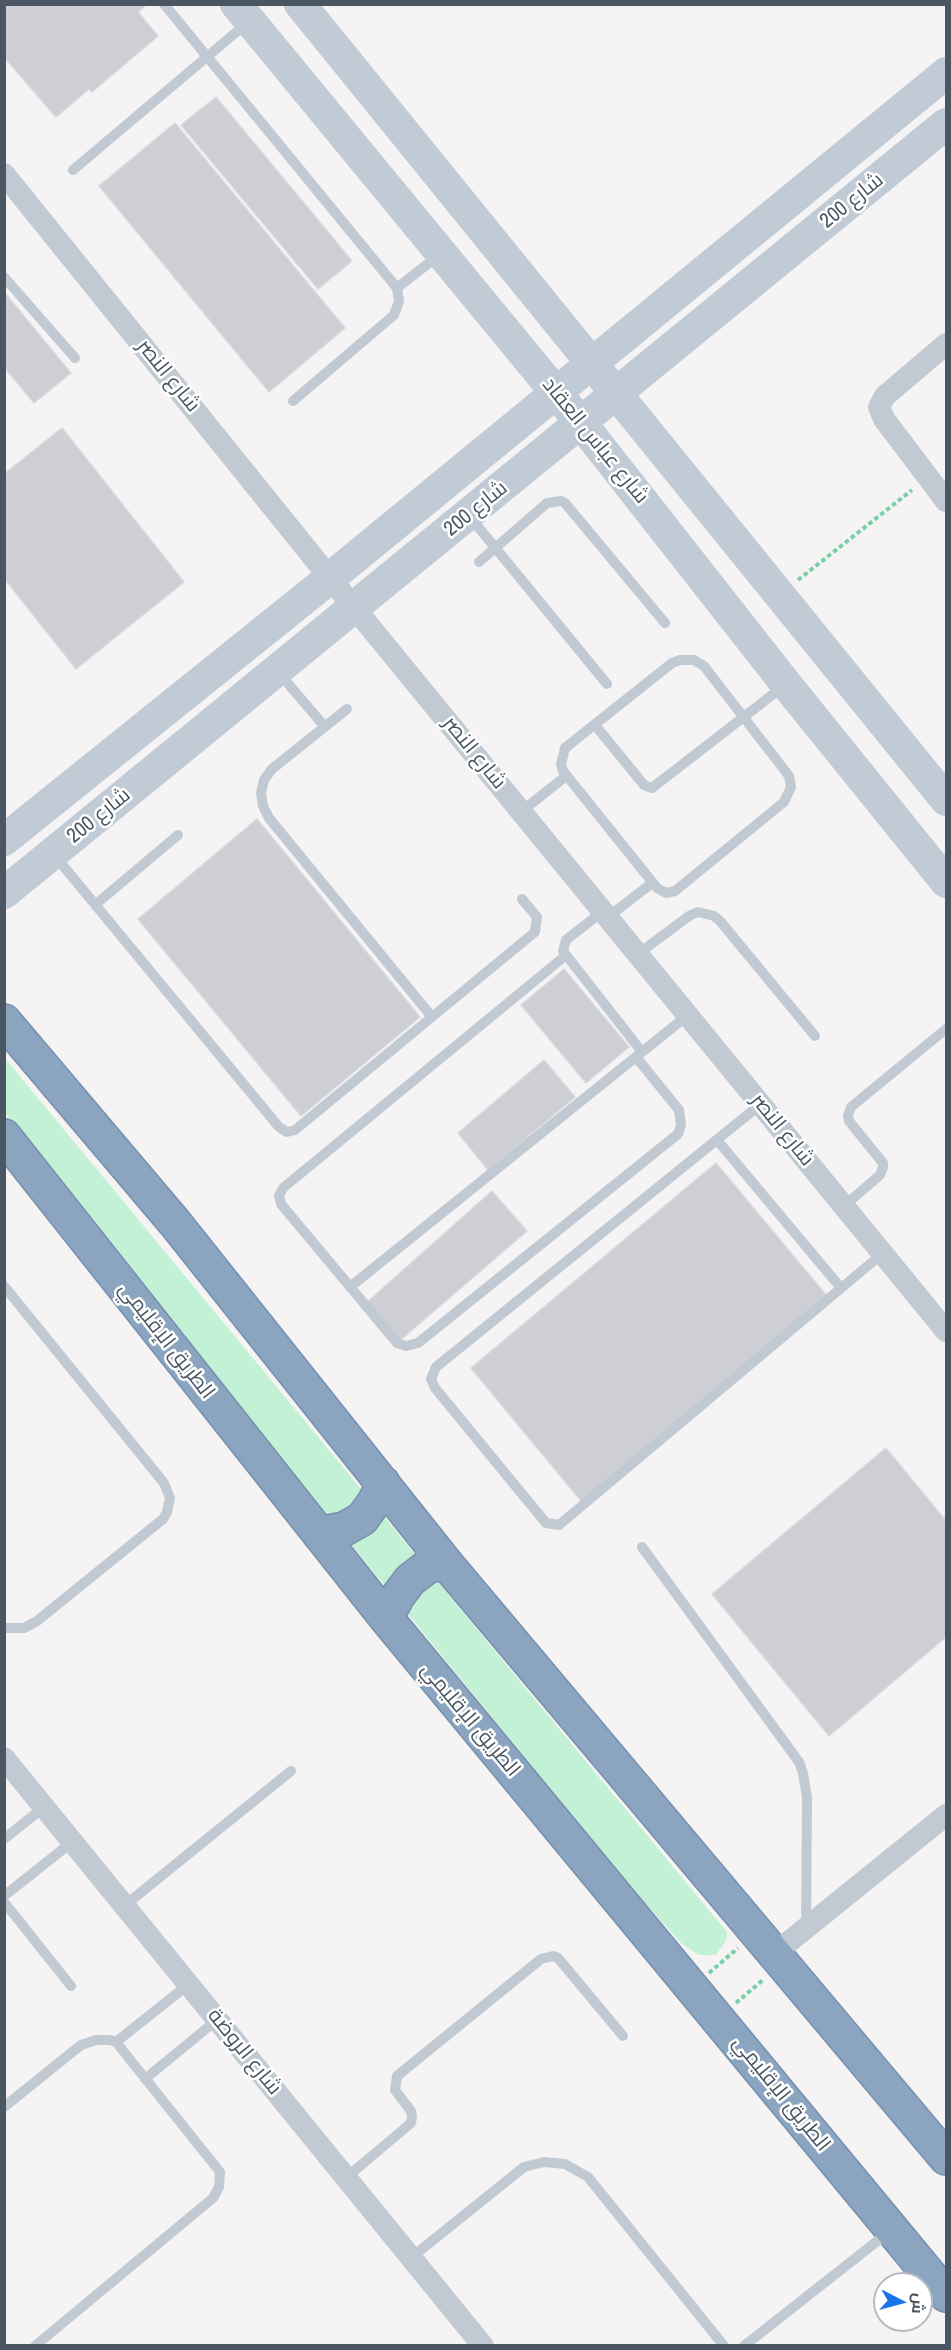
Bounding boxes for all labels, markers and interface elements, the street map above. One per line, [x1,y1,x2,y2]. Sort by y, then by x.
street label: شارع 200 [815,168,889,234]
street label: شارع النصر [131,334,205,418]
street label: شارع عباس العقاد [536,373,654,509]
street label: شارع 200 [439,476,513,542]
street label: شارع النصر [437,711,511,795]
street label: شارع 200 [62,783,136,849]
street label: شارع النصر [745,1088,819,1172]
street label: الطريق الإقليمي [112,1277,220,1405]
street label: الطريق الإقليمي [415,1658,525,1782]
street label: شارع الروضة [201,2004,287,2100]
street label: الطريق الإقليمي [727,2031,835,2157]
north arrow [873,2272,933,2332]
text: ش [907,2292,931,2315]

